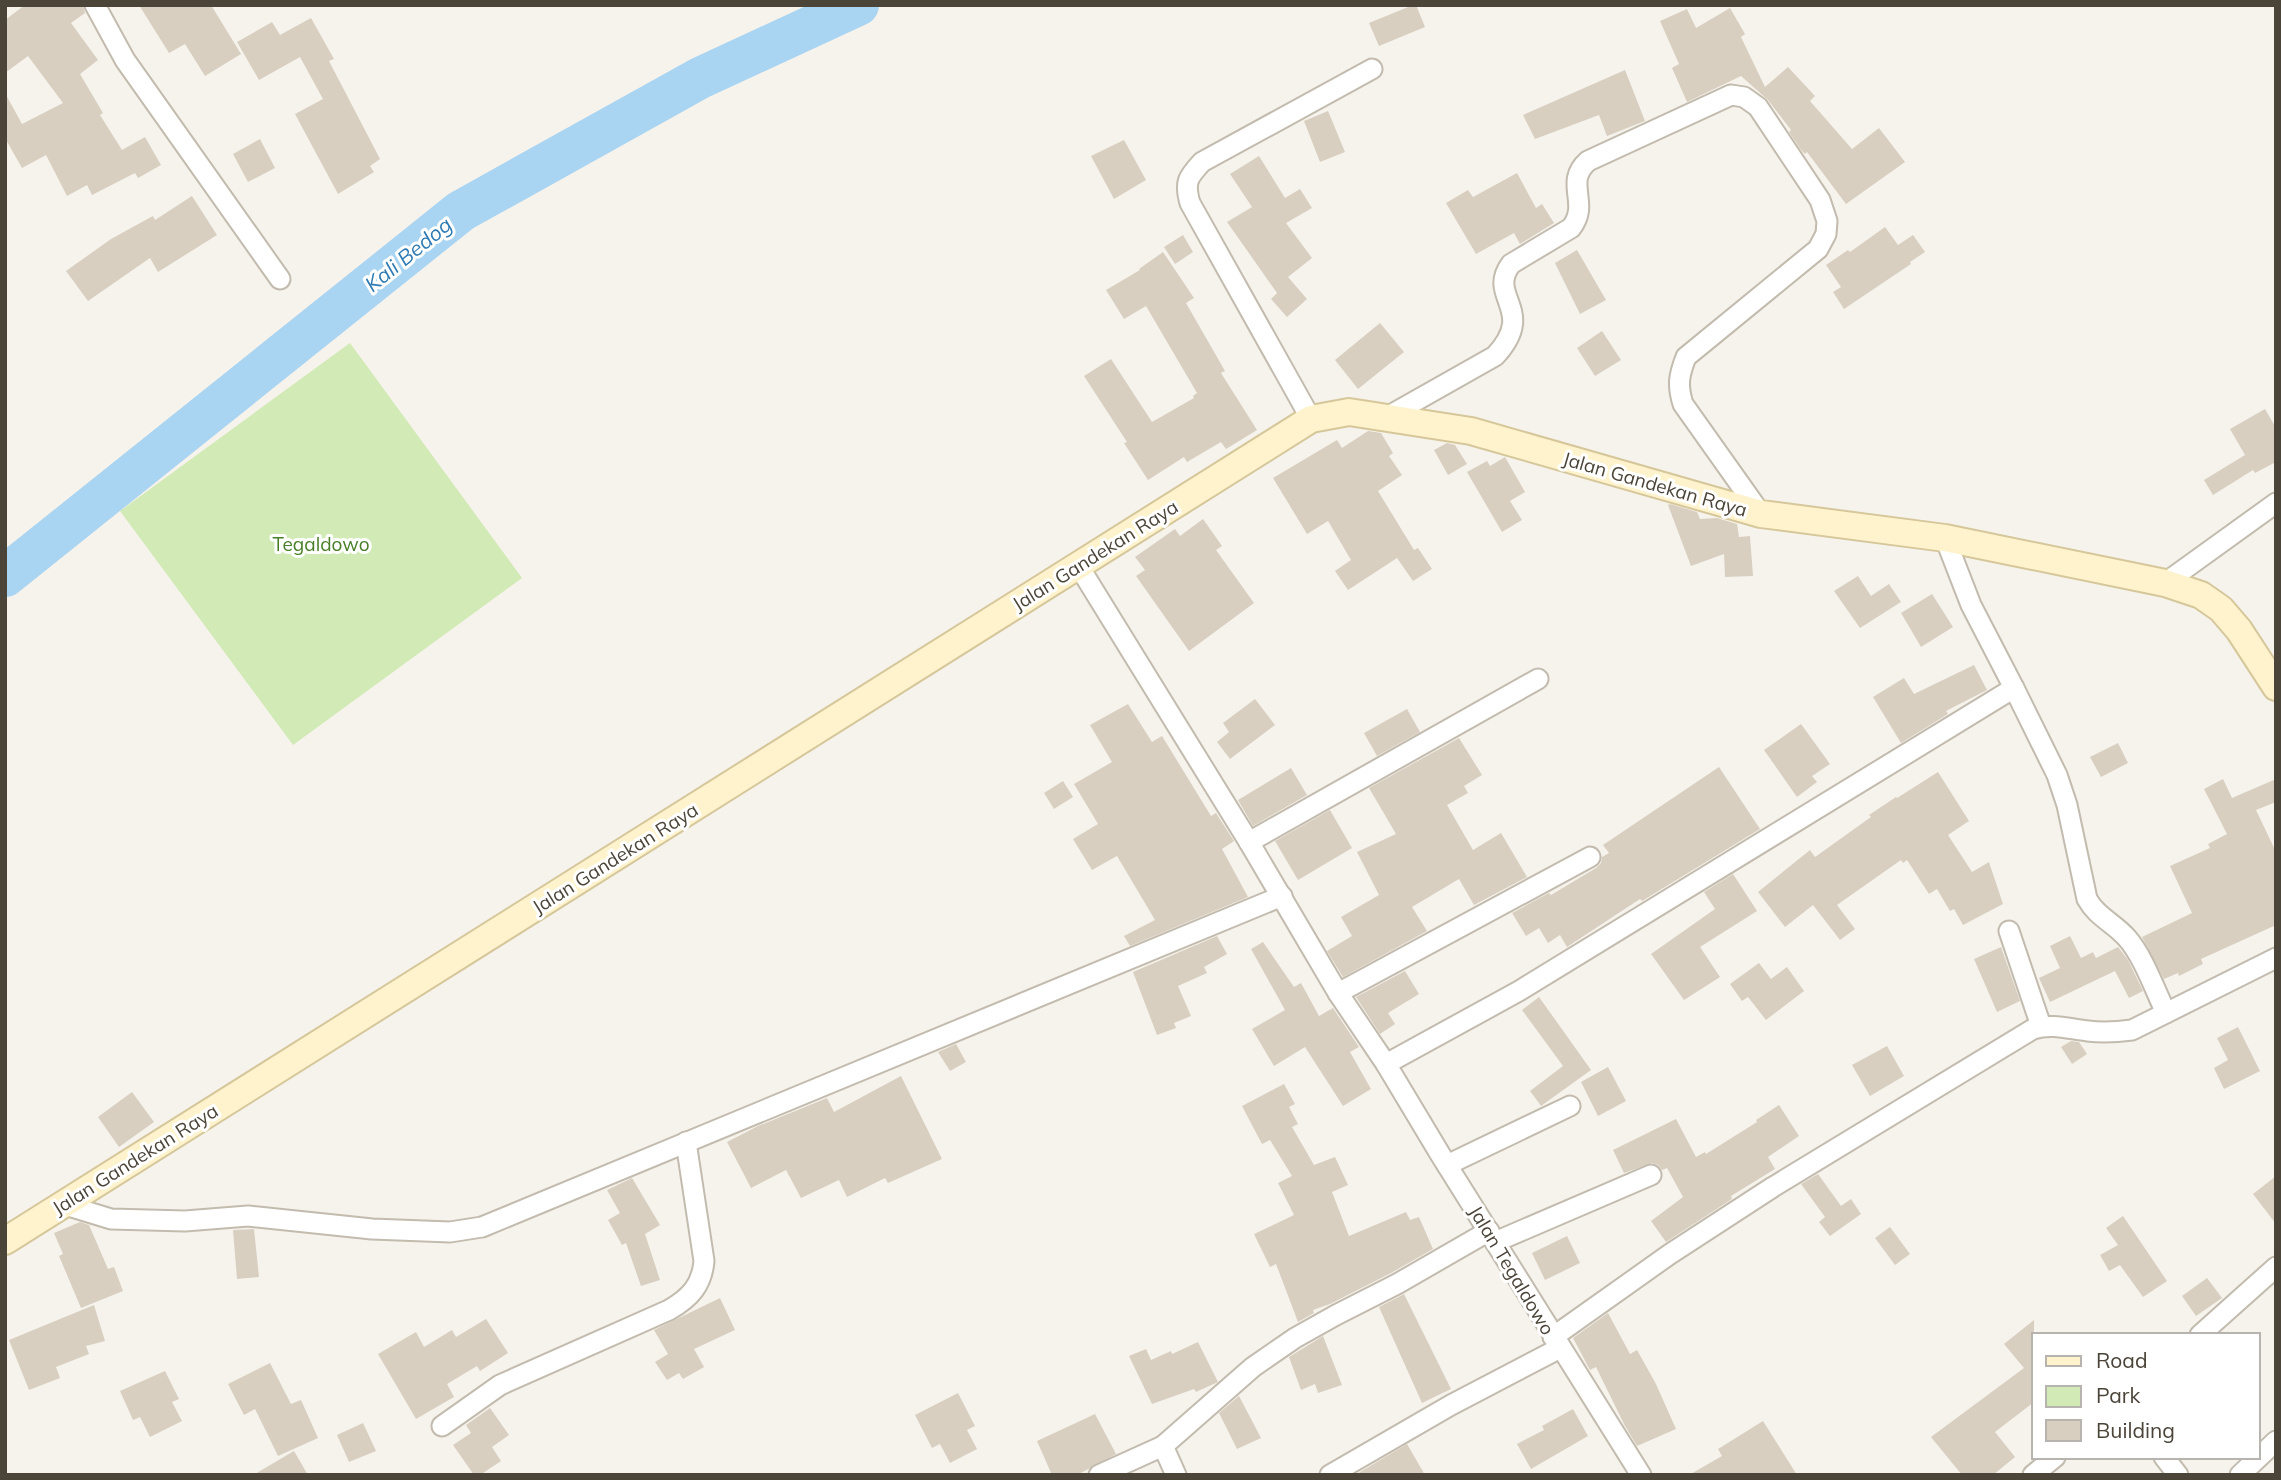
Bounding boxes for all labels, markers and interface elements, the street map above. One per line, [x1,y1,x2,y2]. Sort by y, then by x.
water label: Kali Bedog [359,211,457,297]
street label: Jalan Gandekan Raya [1560,446,1750,522]
street label: Jalan Gandekan Raya [1008,494,1182,616]
park label: Tegaldowo [272,532,370,556]
street label: Jalan Gandekan Raya [528,797,702,919]
street label: Jalan Gandekan Raya [48,1098,222,1220]
street label: Jalan Tegaldowo [1464,1201,1560,1339]
legend [2032,1333,2260,1459]
text: Road [2096,1347,2147,1373]
text: Park [2096,1382,2140,1408]
text: Building [2096,1417,2175,1443]

